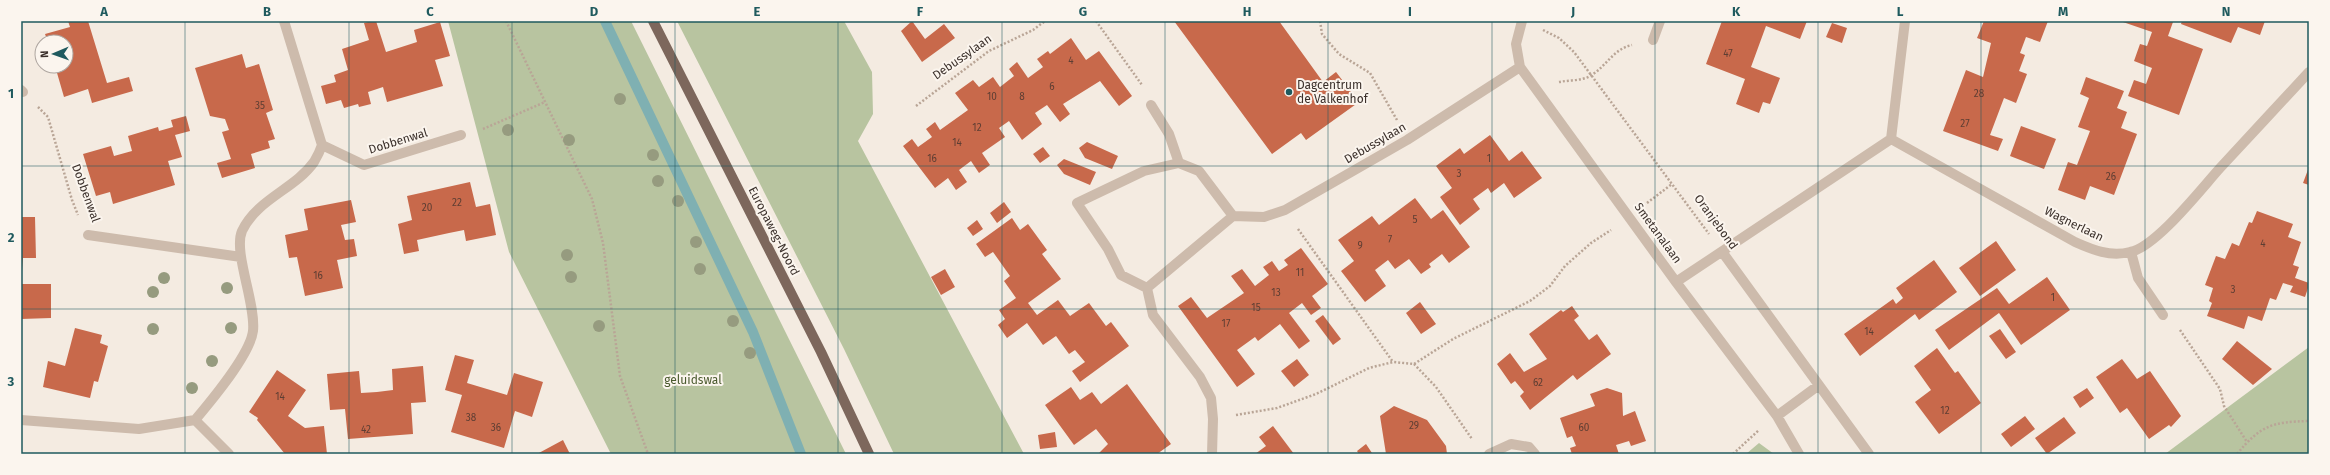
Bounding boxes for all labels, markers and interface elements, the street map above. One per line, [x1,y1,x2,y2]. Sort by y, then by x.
text: A [99,4,108,19]
text: B [263,4,271,19]
text: C [426,4,434,19]
text: D [590,4,599,19]
text: E [754,4,761,19]
text: F [917,4,924,19]
text: G [1079,4,1087,19]
text: H [1243,4,1251,19]
text: I [1408,4,1412,19]
text: J [1570,4,1575,19]
text: K [1732,4,1741,19]
text: L [1897,4,1904,19]
text: M [2058,4,2068,19]
text: N [2222,4,2230,19]
street label: Debussylaan [930,32,994,82]
north arrow [34,34,74,74]
house number: 47 [1723,48,1733,60]
text: N [38,50,51,58]
house number: 4 [1068,55,1074,67]
place label: Dagcentrum de Valkenhof [1297,78,1369,106]
house number: 6 [1049,81,1055,93]
text: 1 [8,86,14,101]
marker: Dagcentrum de Valkenhof [1284,87,1294,97]
house number: 28 [1974,88,1985,100]
house number: 10 [987,91,997,103]
house number: 8 [1019,91,1025,103]
house number: 35 [255,100,265,112]
house number: 27 [1960,118,1970,130]
street label: Debussylaan [1342,120,1408,166]
house number: 12 [972,122,982,134]
street label: Dobbenwal [367,125,430,157]
house number: 14 [952,137,963,149]
house number: 16 [927,153,937,165]
house number: 1 [1487,153,1491,165]
street label: Dobbenwal [69,162,103,224]
house number: 3 [1457,168,1462,180]
house number: 26 [2106,171,2116,183]
street label: Europaweg-Noord [746,184,802,278]
street label: Oranjebond [1691,192,1741,252]
house number: 22 [452,197,462,209]
street label: Smetanalaan [1631,200,1685,266]
house number: 20 [422,202,433,214]
street label: Wagnerlaan [2042,204,2106,244]
house number: 5 [1412,214,1418,226]
text: 2 [8,230,15,245]
house number: 7 [1388,234,1393,246]
house number: 4 [2260,238,2266,250]
house number: 9 [1357,240,1363,252]
house number: 11 [1296,267,1304,279]
house number: 16 [313,270,323,282]
house number: 3 [2231,284,2236,296]
house number: 13 [1271,287,1281,299]
house number: 1 [2051,292,2055,304]
house number: 15 [1251,302,1261,314]
house number: 17 [1222,318,1231,330]
house number: 14 [1864,326,1875,338]
park label: geluidswal [664,373,722,387]
text: 3 [7,374,15,389]
house number: 62 [1533,377,1543,389]
house number: 14 [275,391,286,403]
house number: 12 [1940,405,1950,417]
house number: 38 [466,412,477,424]
house number: 29 [1409,420,1419,432]
house number: 36 [491,422,501,434]
house number: 60 [1579,422,1590,434]
house number: 42 [361,424,371,436]

